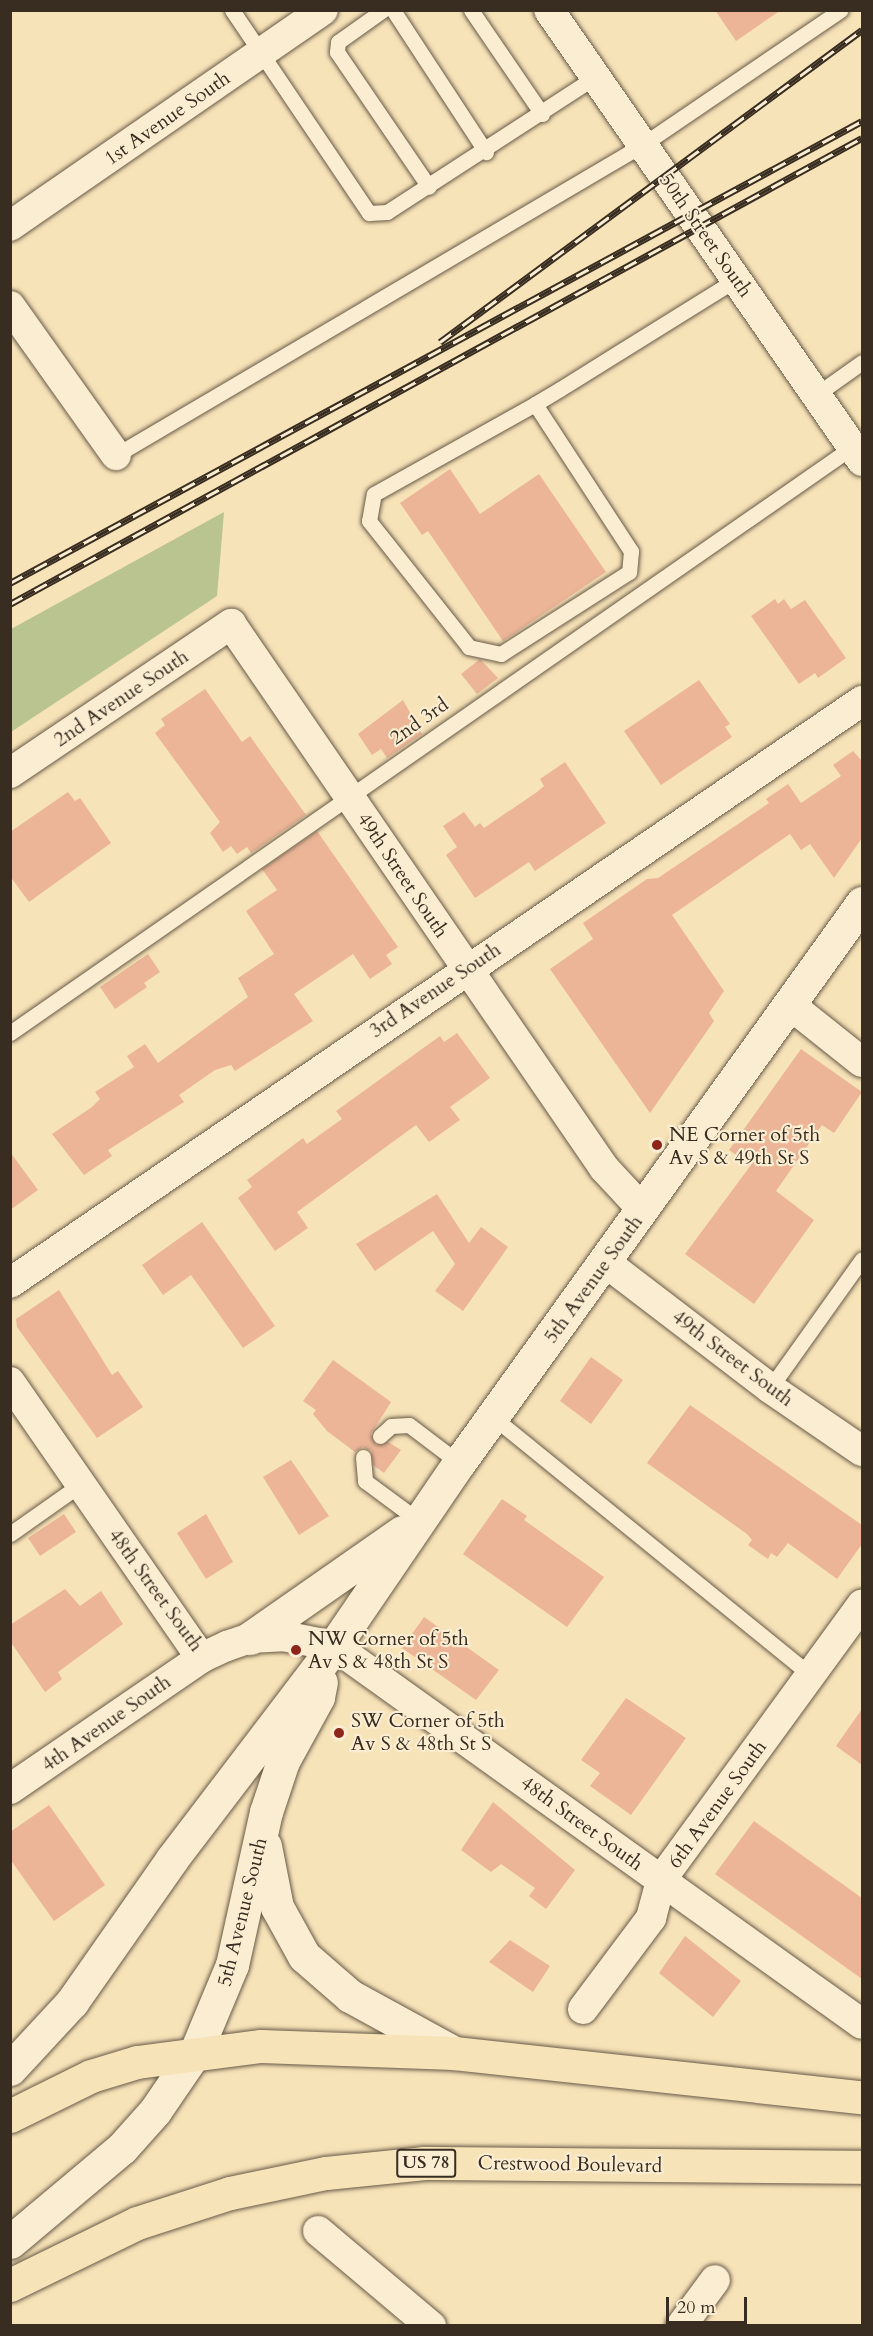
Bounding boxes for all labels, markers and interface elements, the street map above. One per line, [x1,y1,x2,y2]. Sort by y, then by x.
street label: 1st Avenue South [100,66,234,170]
street label: 50th Street South [654,168,758,302]
street label: 2nd Avenue South [49,644,193,752]
street label: 2nd 3rd [385,692,453,750]
street label: 49th Street South [352,808,454,942]
street label: 3rd Avenue South [365,937,505,1043]
place label: NE Corner of 5th Av S & 49th St S [669,1122,820,1169]
marker: NE Corner of 5th Av S & 49th St S [650,1138,664,1152]
street label: 5th Avenue South [539,1210,647,1348]
street label: 49th Street South [668,1305,798,1411]
street label: 48th Street South [103,1524,209,1656]
place label: NW Corner of 5th Av S & 48th St S [308,1626,469,1673]
marker: NW Corner of 5th Av S & 48th St S [289,1643,303,1657]
street label: 4th Avenue South [37,1670,175,1776]
place label: SW Corner of 5th Av S & 48th St S [351,1709,505,1756]
marker: SW Corner of 5th Av S & 48th St S [332,1726,346,1740]
street label: 6th Avenue South [663,1735,771,1873]
street label: 48th Street South [516,1770,648,1876]
street label: 5th Avenue South [212,1835,272,1989]
road number: US 78 [396,2148,456,2178]
street label: Crestwood Boulevard [478,2150,662,2178]
scale bar [669,2285,750,2323]
text: 20 m [677,2295,716,2320]

